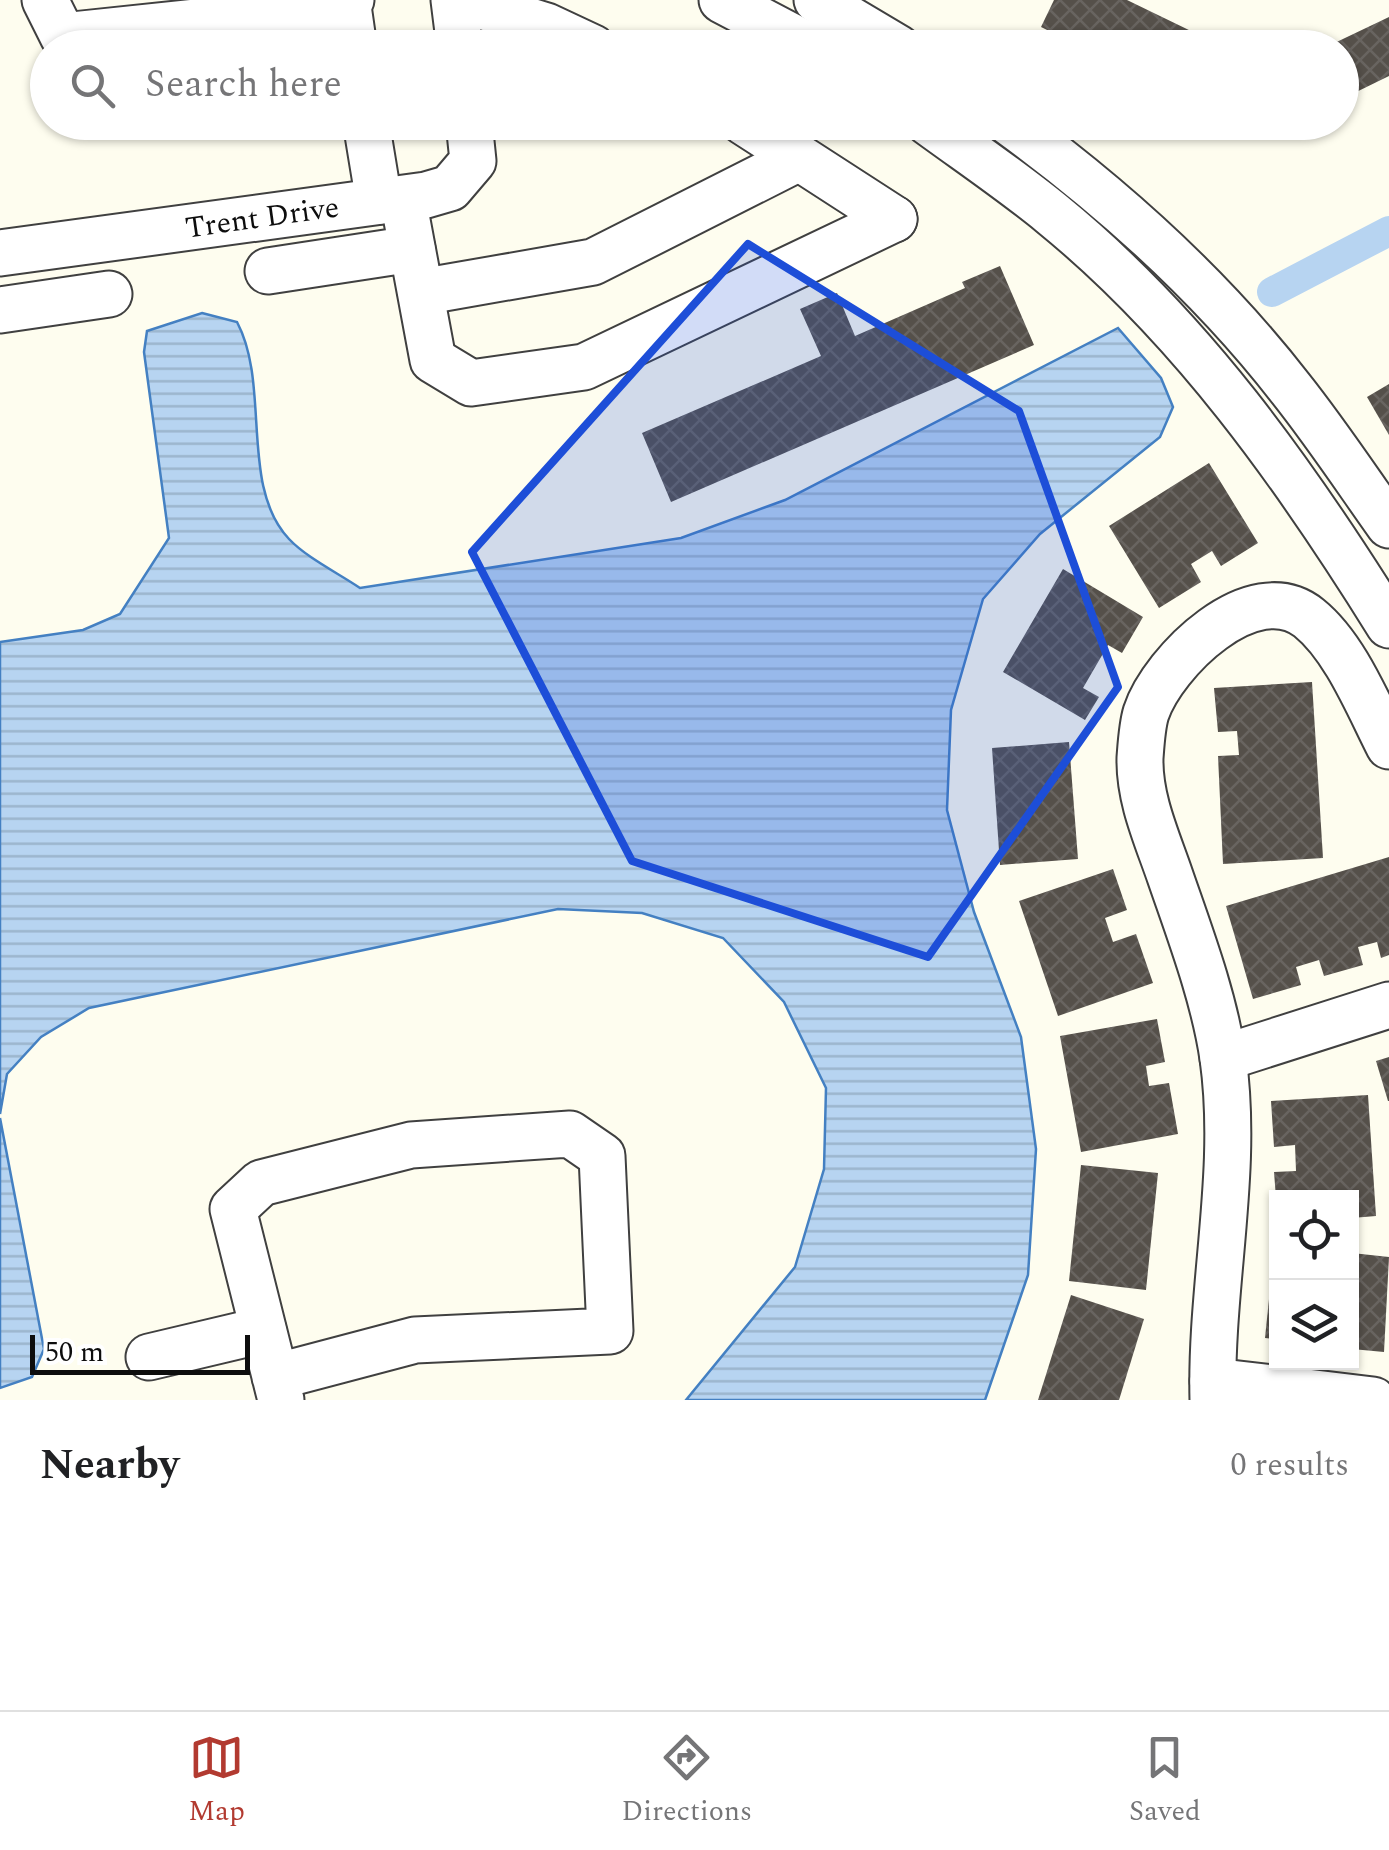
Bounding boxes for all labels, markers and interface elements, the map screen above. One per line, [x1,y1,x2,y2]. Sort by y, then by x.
search box [30,30,1359,140]
text: Search here [145,56,342,114]
icon: search [65,58,120,113]
street label: Trent Drive [182,184,342,252]
map controls [1269,1190,1359,1370]
button: locate [1269,1190,1359,1280]
button: layers [1269,1280,1359,1370]
scale bar [30,1330,250,1374]
text: 50 m [45,1331,104,1374]
text: Nearby [40,1434,179,1497]
text: 0 results [1230,1441,1349,1490]
tab: Map [188,1730,245,1833]
tab: Directions [621,1730,752,1833]
tab: Saved [1129,1730,1201,1833]

